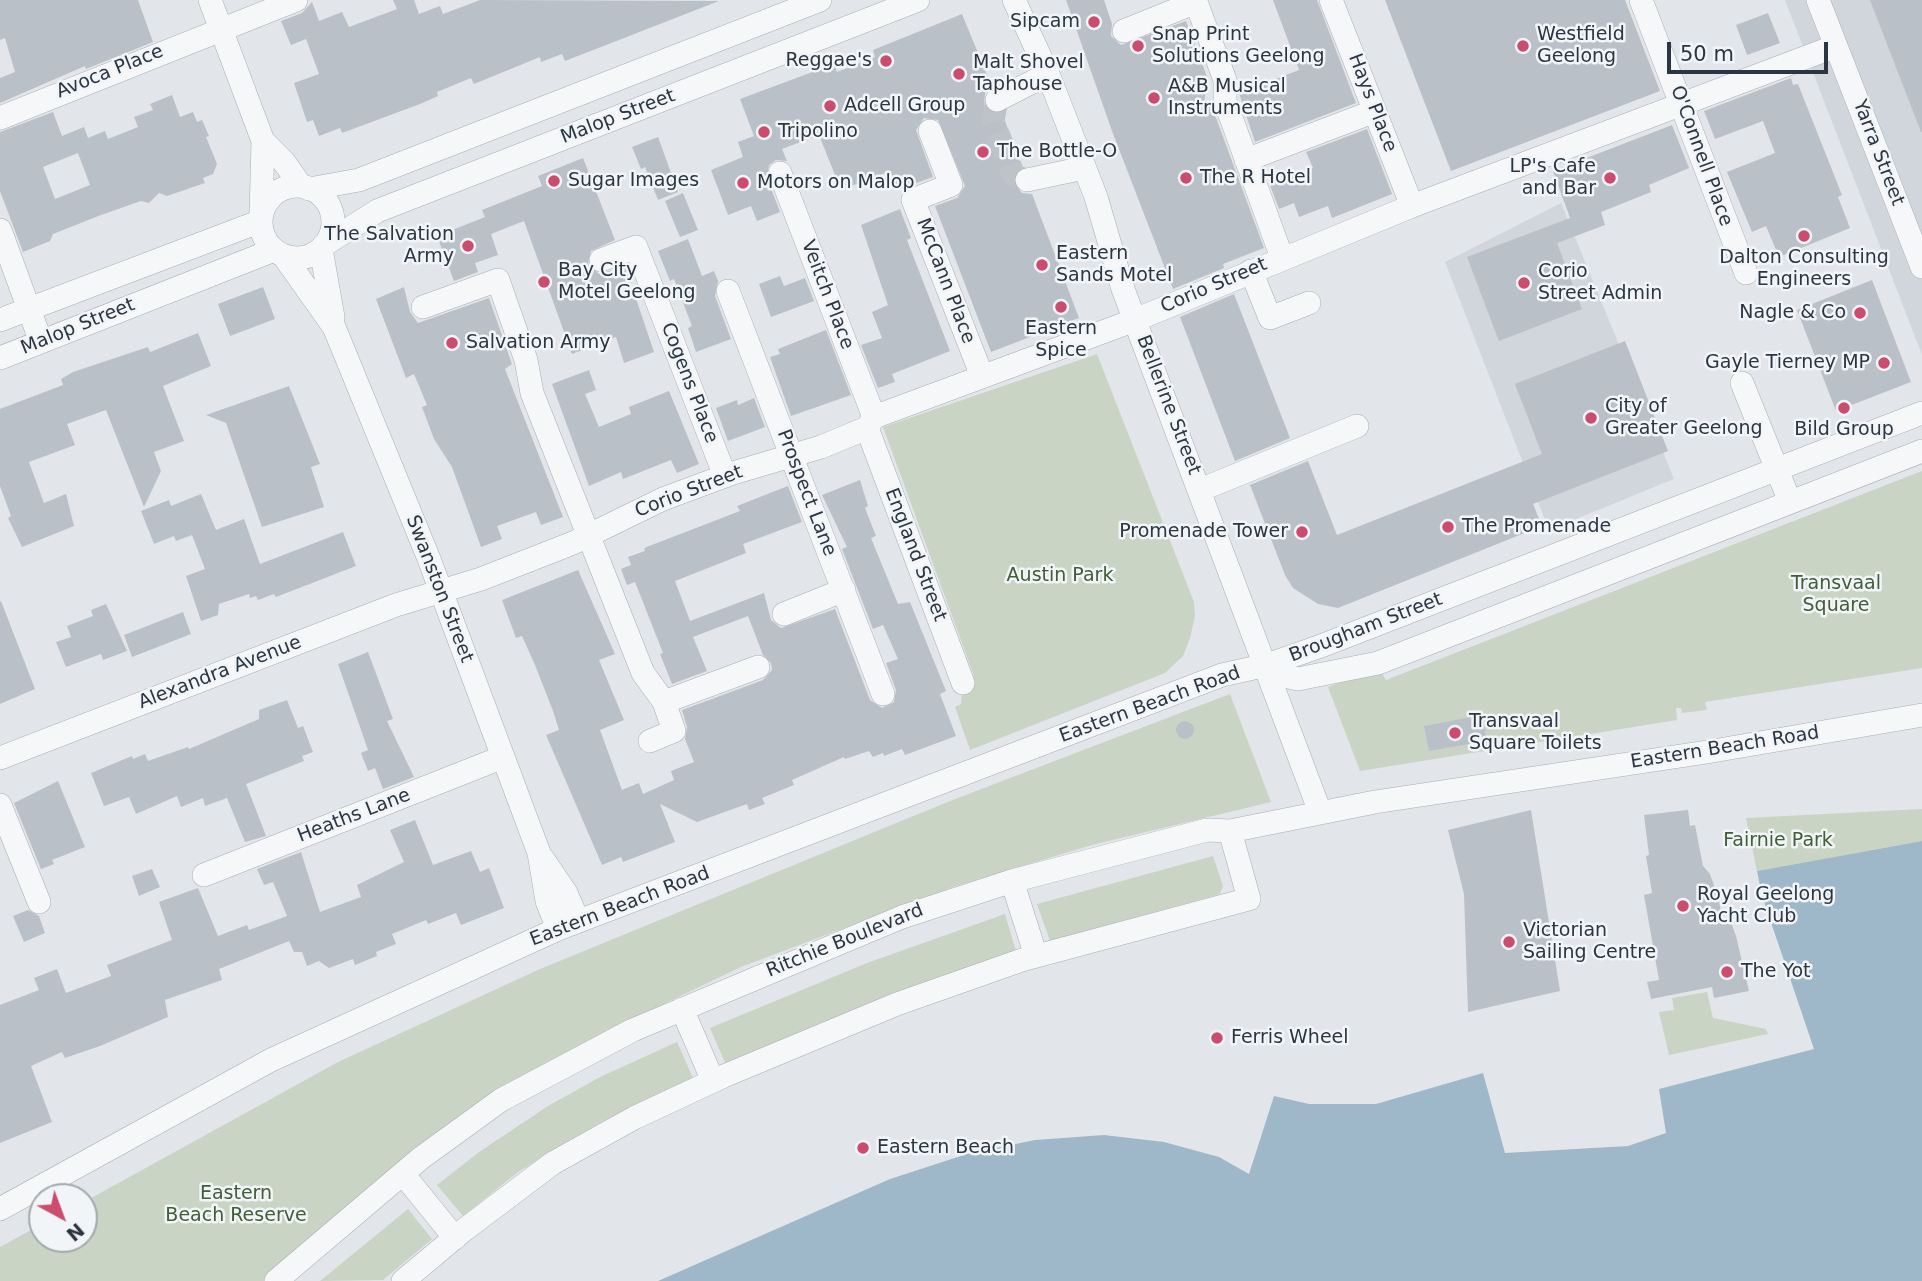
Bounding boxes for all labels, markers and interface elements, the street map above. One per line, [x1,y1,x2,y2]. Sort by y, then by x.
place label: Sipcam [1010,11,1080,33]
marker: Sipcam [1086,14,1102,30]
place label: Snap Print Solutions Geelong [1152,24,1324,68]
place label: Westfield Geelong [1537,24,1625,68]
scale bar [1670,28,1831,72]
marker: Snap Print Solutions Geelong [1130,38,1146,54]
marker: Westfield Geelong [1515,38,1531,54]
street label: Avoca Place [53,40,167,104]
text: 50 m [1680,42,1734,66]
place label: Reggae's [785,50,872,72]
street label: Hays Place [1343,51,1401,155]
place label: Malt Shovel Taphouse [973,52,1084,96]
marker: Reggae's [878,53,894,69]
marker: Malt Shovel Taphouse [951,66,967,82]
place label: A&B Musical Instruments [1168,76,1286,120]
street label: O'Connell Place [1665,83,1737,229]
street label: Malop Street [558,85,678,149]
marker: A&B Musical Instruments [1146,90,1162,106]
place label: Adcell Group [844,95,965,117]
street label: Yarra Street [1847,97,1909,209]
marker: Adcell Group [822,98,838,114]
place label: Tripolino [778,121,858,143]
marker: Tripolino [756,124,772,140]
place label: The Bottle-O [997,141,1117,163]
marker: The Bottle-O [975,144,991,160]
place label: LP's Cafe and Bar [1510,156,1596,200]
place label: The R Hotel [1200,167,1311,189]
place label: Sugar Images [568,170,699,192]
marker: The R Hotel [1178,170,1194,186]
marker: LP's Cafe and Bar [1602,170,1618,186]
place label: Motors on Malop [757,172,915,194]
marker: Sugar Images [546,173,562,189]
marker: Motors on Malop [735,175,751,191]
street label: McCann Place [911,215,979,347]
place label: The Salvation Army [324,224,454,268]
marker: Dalton Consulting Engineers [1796,228,1812,244]
street label: Veitch Place [796,237,858,353]
marker: The Salvation Army [460,238,476,254]
place label: Eastern Sands Motel [1056,243,1172,287]
place label: Dalton Consulting Engineers [1719,247,1889,291]
street label: Corio Street [1157,253,1271,319]
marker: Eastern Sands Motel [1034,257,1050,273]
place label: Bay City Motel Geelong [558,260,696,304]
place label: Corio Street Admin [1538,261,1662,305]
marker: Bay City Motel Geelong [536,274,552,290]
marker: Corio Street Admin [1516,275,1532,291]
street label: Malop Street [18,294,138,360]
marker: Eastern Spice [1053,299,1069,315]
place label: Nagle & Co [1739,302,1846,324]
marker: Nagle & Co [1852,305,1868,321]
place label: Eastern Spice [1025,318,1097,362]
street label: Cogens Place [656,320,722,446]
place label: Salvation Army [466,332,611,354]
street label: Bellerine Street [1131,332,1205,478]
marker: Salvation Army [444,335,460,351]
place label: Gayle Tierney MP [1705,352,1870,374]
marker: Gayle Tierney MP [1876,355,1892,371]
place label: City of Greater Geelong [1605,396,1763,440]
marker: Bild Group [1836,400,1852,416]
marker: City of Greater Geelong [1583,410,1599,426]
place label: Bild Group [1794,419,1894,441]
street label: Prospect Lane [771,427,841,559]
street label: Corio Street [632,461,746,523]
street label: England Street [879,485,951,625]
street label: Swanston Street [400,512,478,666]
place label: The Promenade [1462,516,1611,538]
marker: The Promenade [1440,519,1456,535]
place label: Promenade Tower [1119,521,1288,543]
marker: Promenade Tower [1294,524,1310,540]
park label: Austin Park [1007,565,1113,587]
park label: Transvaal Square [1791,573,1881,617]
street label: Brougham Street [1286,588,1446,668]
street label: Alexandra Avenue [135,631,305,715]
street label: Eastern Beach Road [1056,662,1244,748]
place label: Transvaal Square Toilets [1469,711,1602,755]
street label: Eastern Beach Road [1629,722,1821,774]
marker: Transvaal Square Toilets [1447,725,1463,741]
street label: Heaths Lane [294,784,414,848]
park label: Fairnie Park [1723,830,1833,852]
street label: Eastern Beach Road [527,862,713,952]
place label: Royal Geelong Yacht Club [1697,884,1834,928]
marker: Royal Geelong Yacht Club [1675,898,1691,914]
street label: Ritchie Boulevard [763,899,927,983]
place label: Victorian Sailing Centre [1523,920,1656,964]
marker: Victorian Sailing Centre [1501,934,1517,950]
place label: The Yot [1741,961,1811,983]
marker: The Yot [1719,964,1735,980]
place label: Ferris Wheel [1231,1027,1349,1049]
marker: Ferris Wheel [1209,1030,1225,1046]
place label: Eastern Beach [877,1137,1014,1159]
marker: Eastern Beach [855,1140,871,1156]
north arrow [28,1183,98,1253]
park label: Eastern Beach Reserve [165,1183,307,1227]
text: N [62,1219,89,1246]

